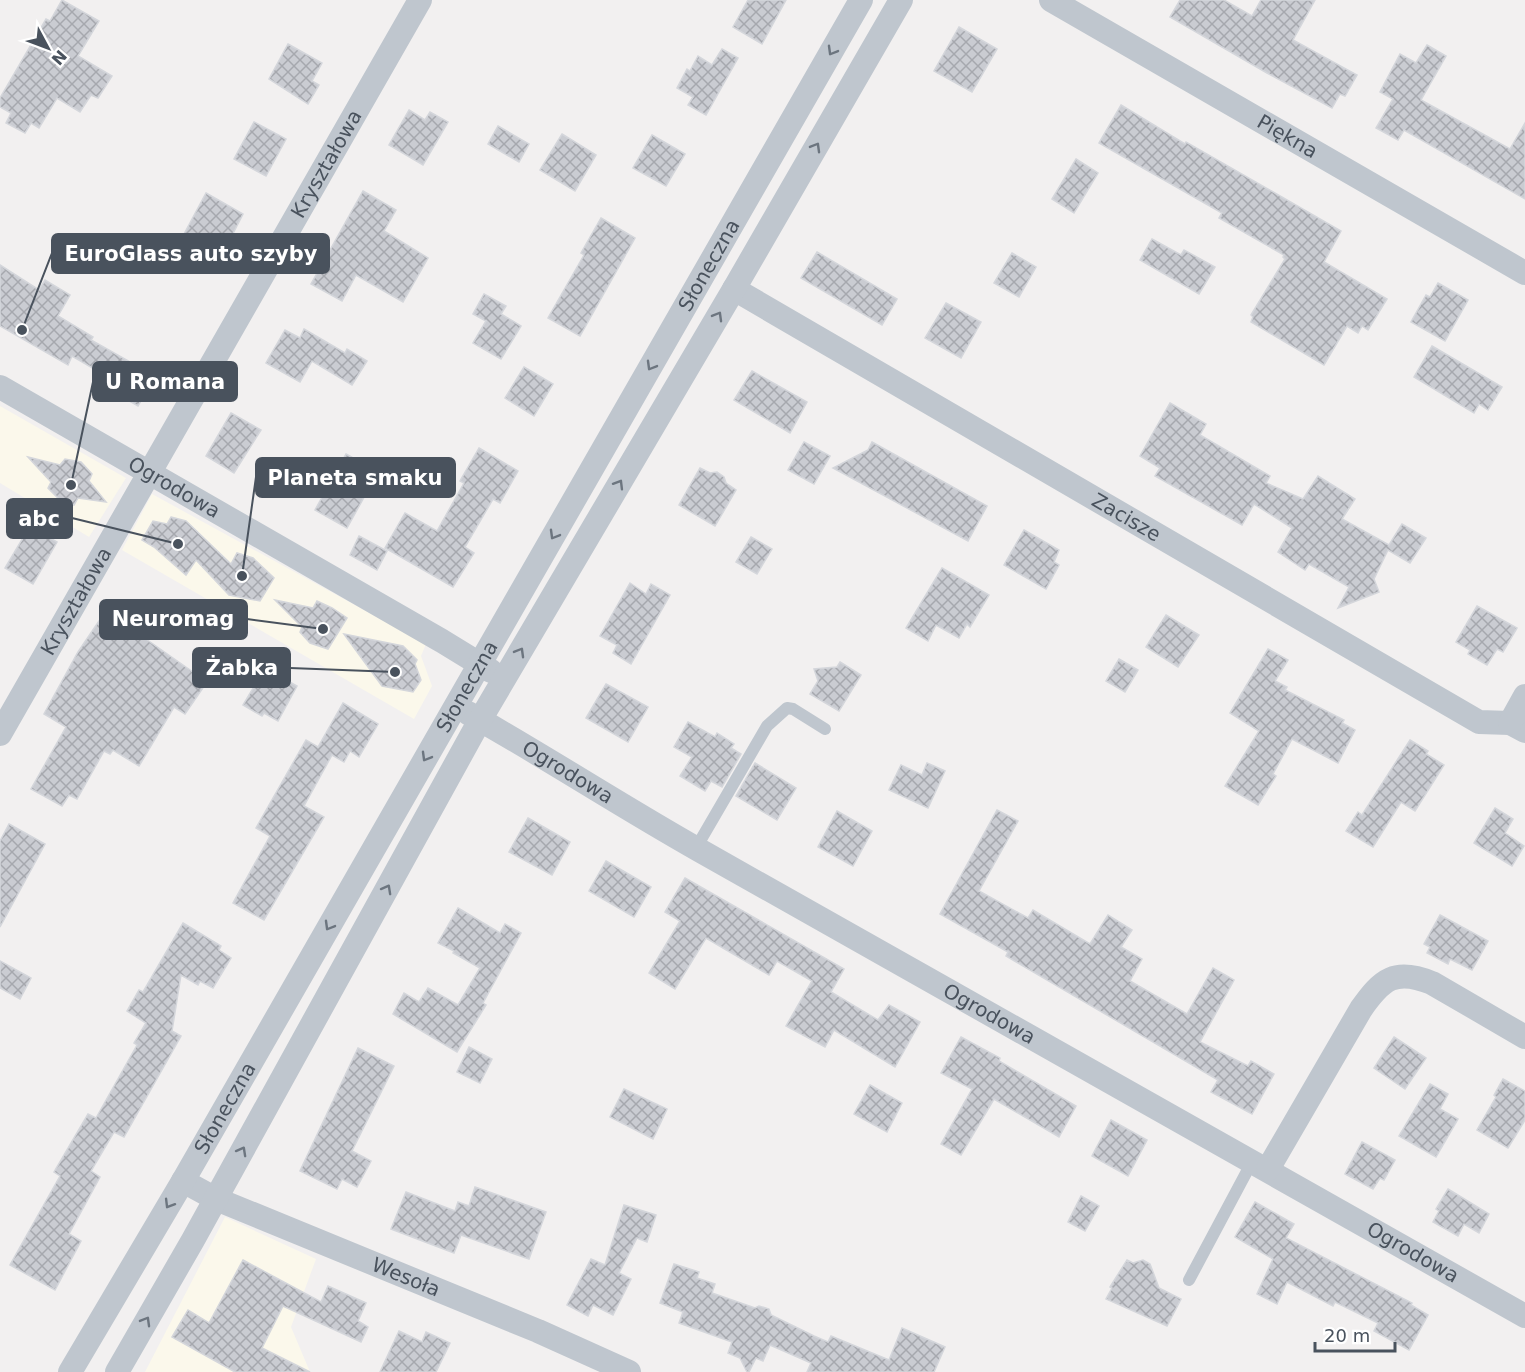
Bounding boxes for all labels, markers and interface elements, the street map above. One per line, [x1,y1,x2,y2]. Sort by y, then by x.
north arrow [18,18,78,78]
one-way arrow [828,45,839,55]
text: N [47,46,71,69]
street label: Kryształowa [286,105,367,222]
street label: Piękna [1253,109,1322,163]
one-way arrow [809,143,820,153]
street label: Słoneczna [673,215,745,315]
callout: EuroGlass auto szyby [52,234,329,273]
text: EuroGlass auto szyby [64,242,318,266]
one-way arrow [711,311,722,322]
one-way arrow [647,359,658,370]
callout: U Romana [93,362,237,401]
text: U Romana [105,370,225,394]
street label: Ogrodowa [124,451,225,523]
callout: Planeta smaku [256,458,455,497]
text: Planeta smaku [268,466,442,490]
one-way arrow [612,480,624,490]
street label: Zacisze [1088,488,1165,547]
callout: abc [7,499,72,538]
text: abc [18,507,60,531]
one-way arrow [550,529,561,539]
street label: Kryształowa [36,543,116,660]
callout: Neuromag [100,600,247,639]
text: Neuromag [112,607,234,631]
street label: Słoneczna [431,636,503,737]
one-way arrow [513,647,524,658]
callout: Żabka [193,648,290,687]
text: Żabka [206,655,278,680]
street label: Ogrodowa [518,735,618,809]
one-way arrow [422,751,433,761]
one-way arrow [380,885,391,895]
one-way arrow [325,920,336,930]
street label: Ogrodowa [939,978,1040,1049]
street label: Słoneczna [189,1058,261,1158]
one-way arrow [235,1147,246,1158]
one-way arrow [165,1198,176,1208]
street label: Ogrodowa [1363,1216,1463,1288]
street label: Wesoła [368,1252,444,1302]
scale bar [1315,1315,1394,1353]
one-way arrow [139,1317,150,1327]
text: 20 m [1324,1325,1370,1346]

